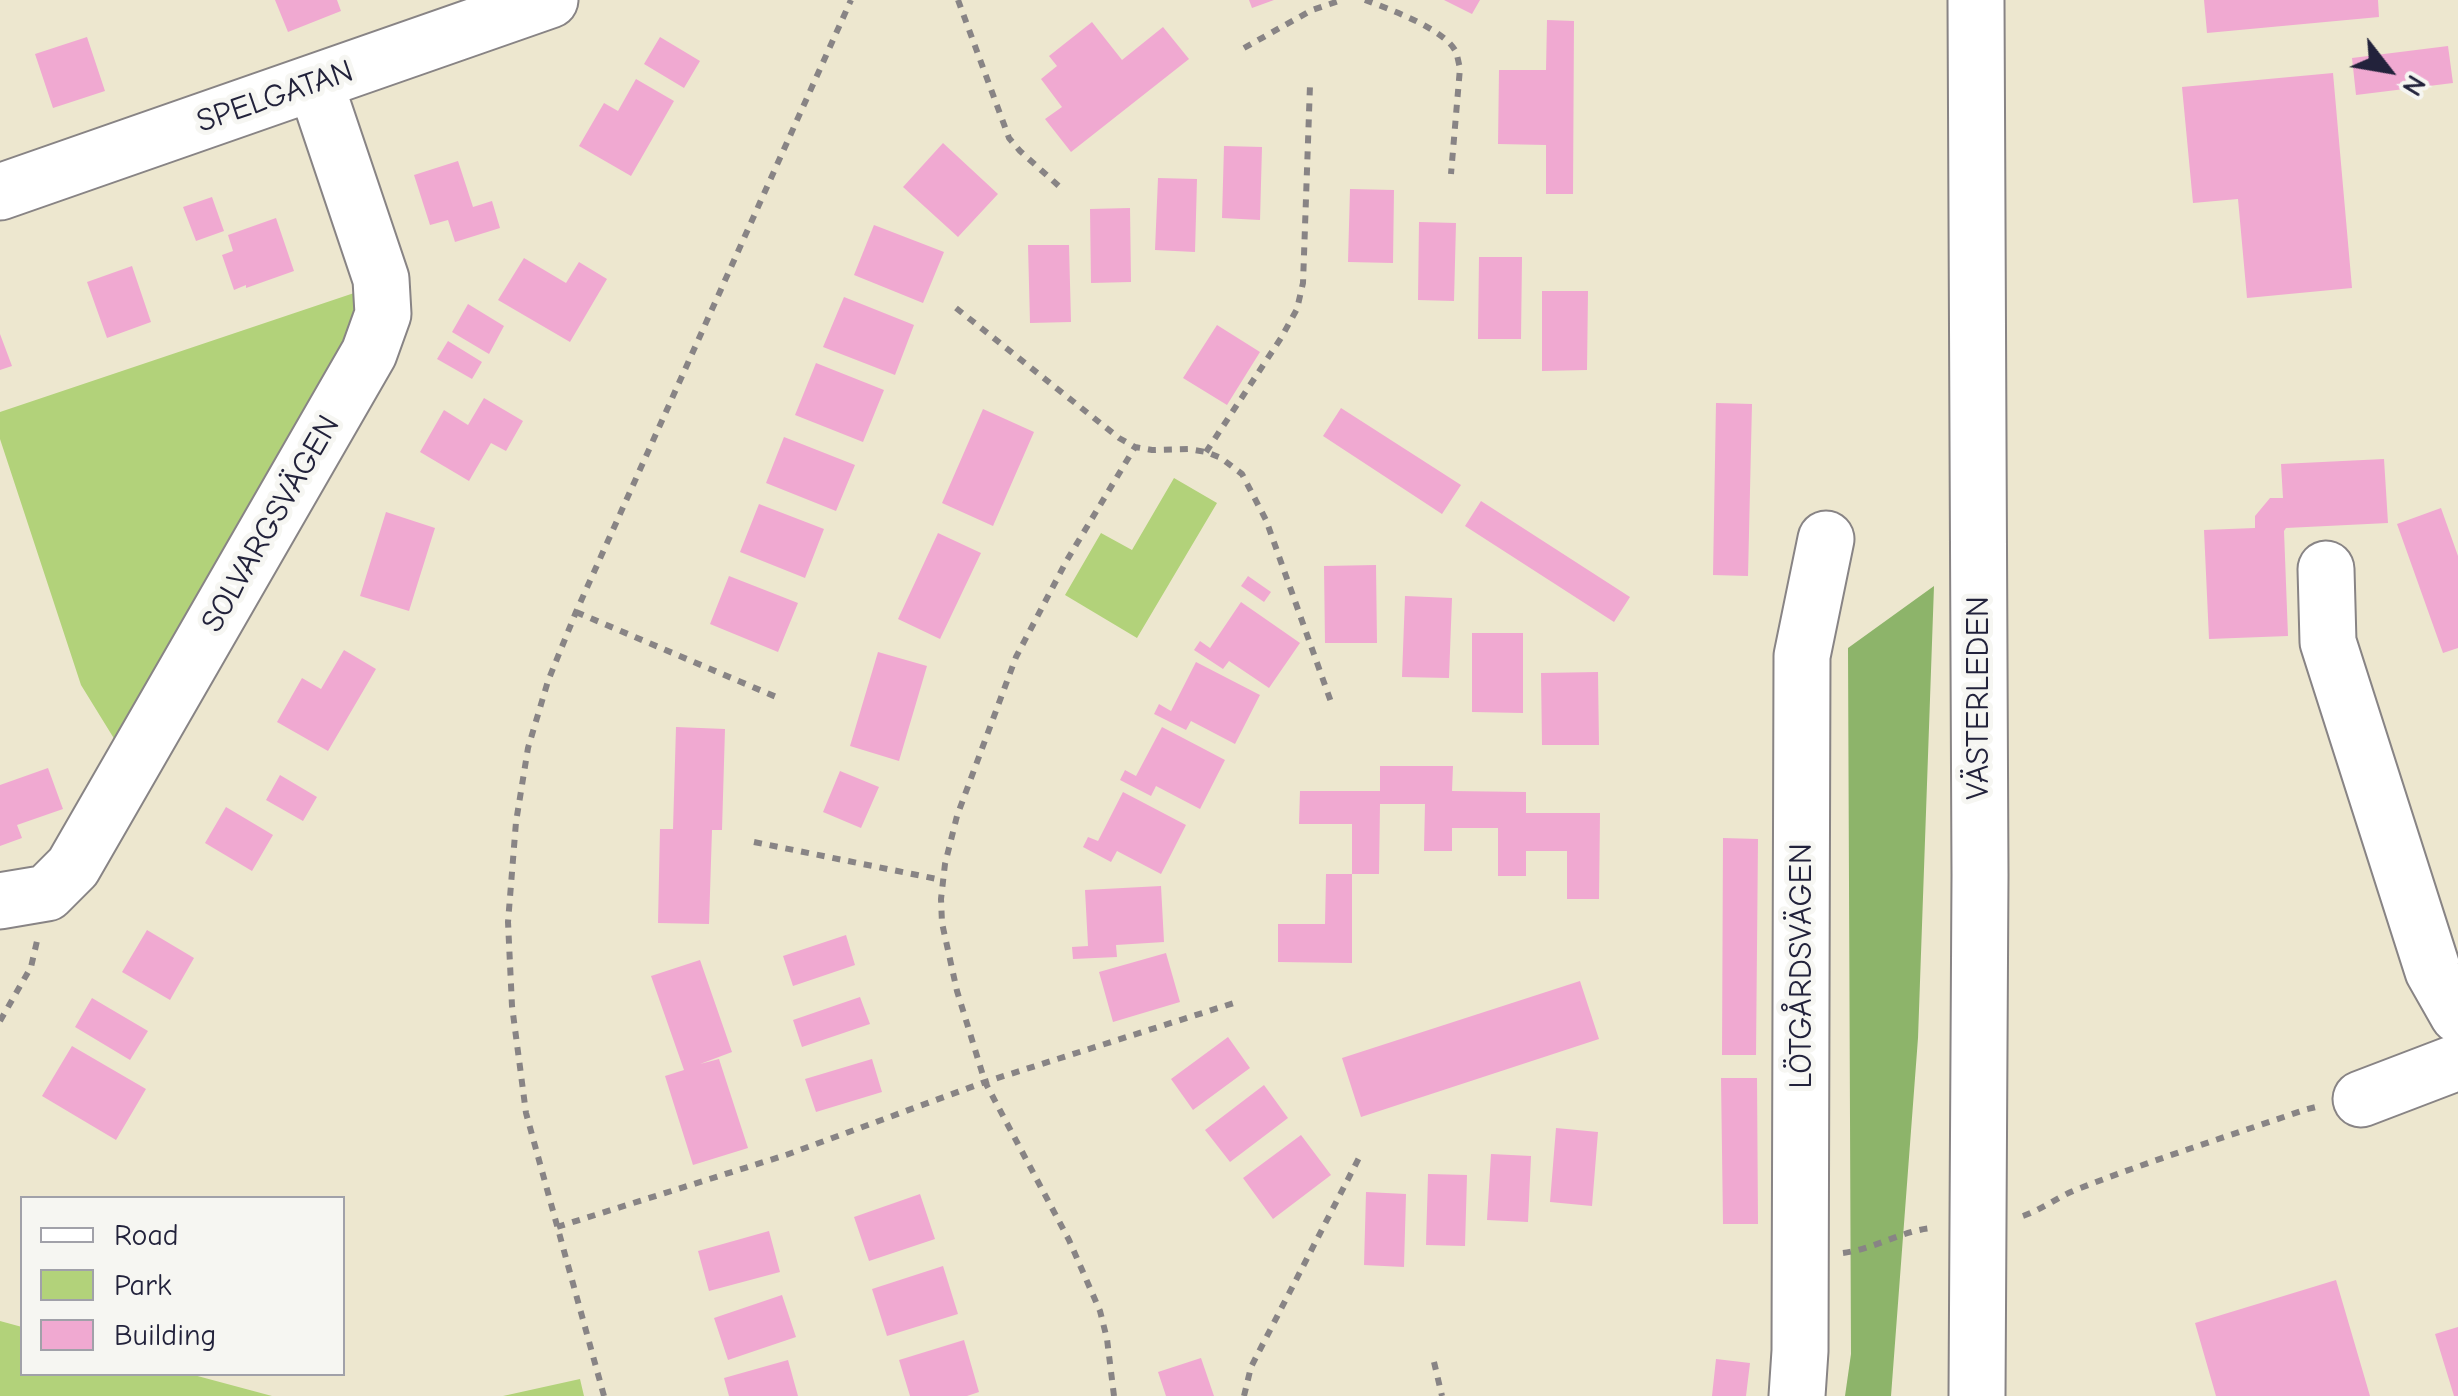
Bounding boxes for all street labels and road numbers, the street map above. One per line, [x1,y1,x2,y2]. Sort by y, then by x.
street label: SPELGATAN [192,52,358,142]
street label: SOLVARGSVÄGEN [193,409,349,639]
street label: VÄSTERLEDEN [1960,596,1998,800]
street label: LÖTGÅRDSVÄGEN [1783,843,1821,1089]

